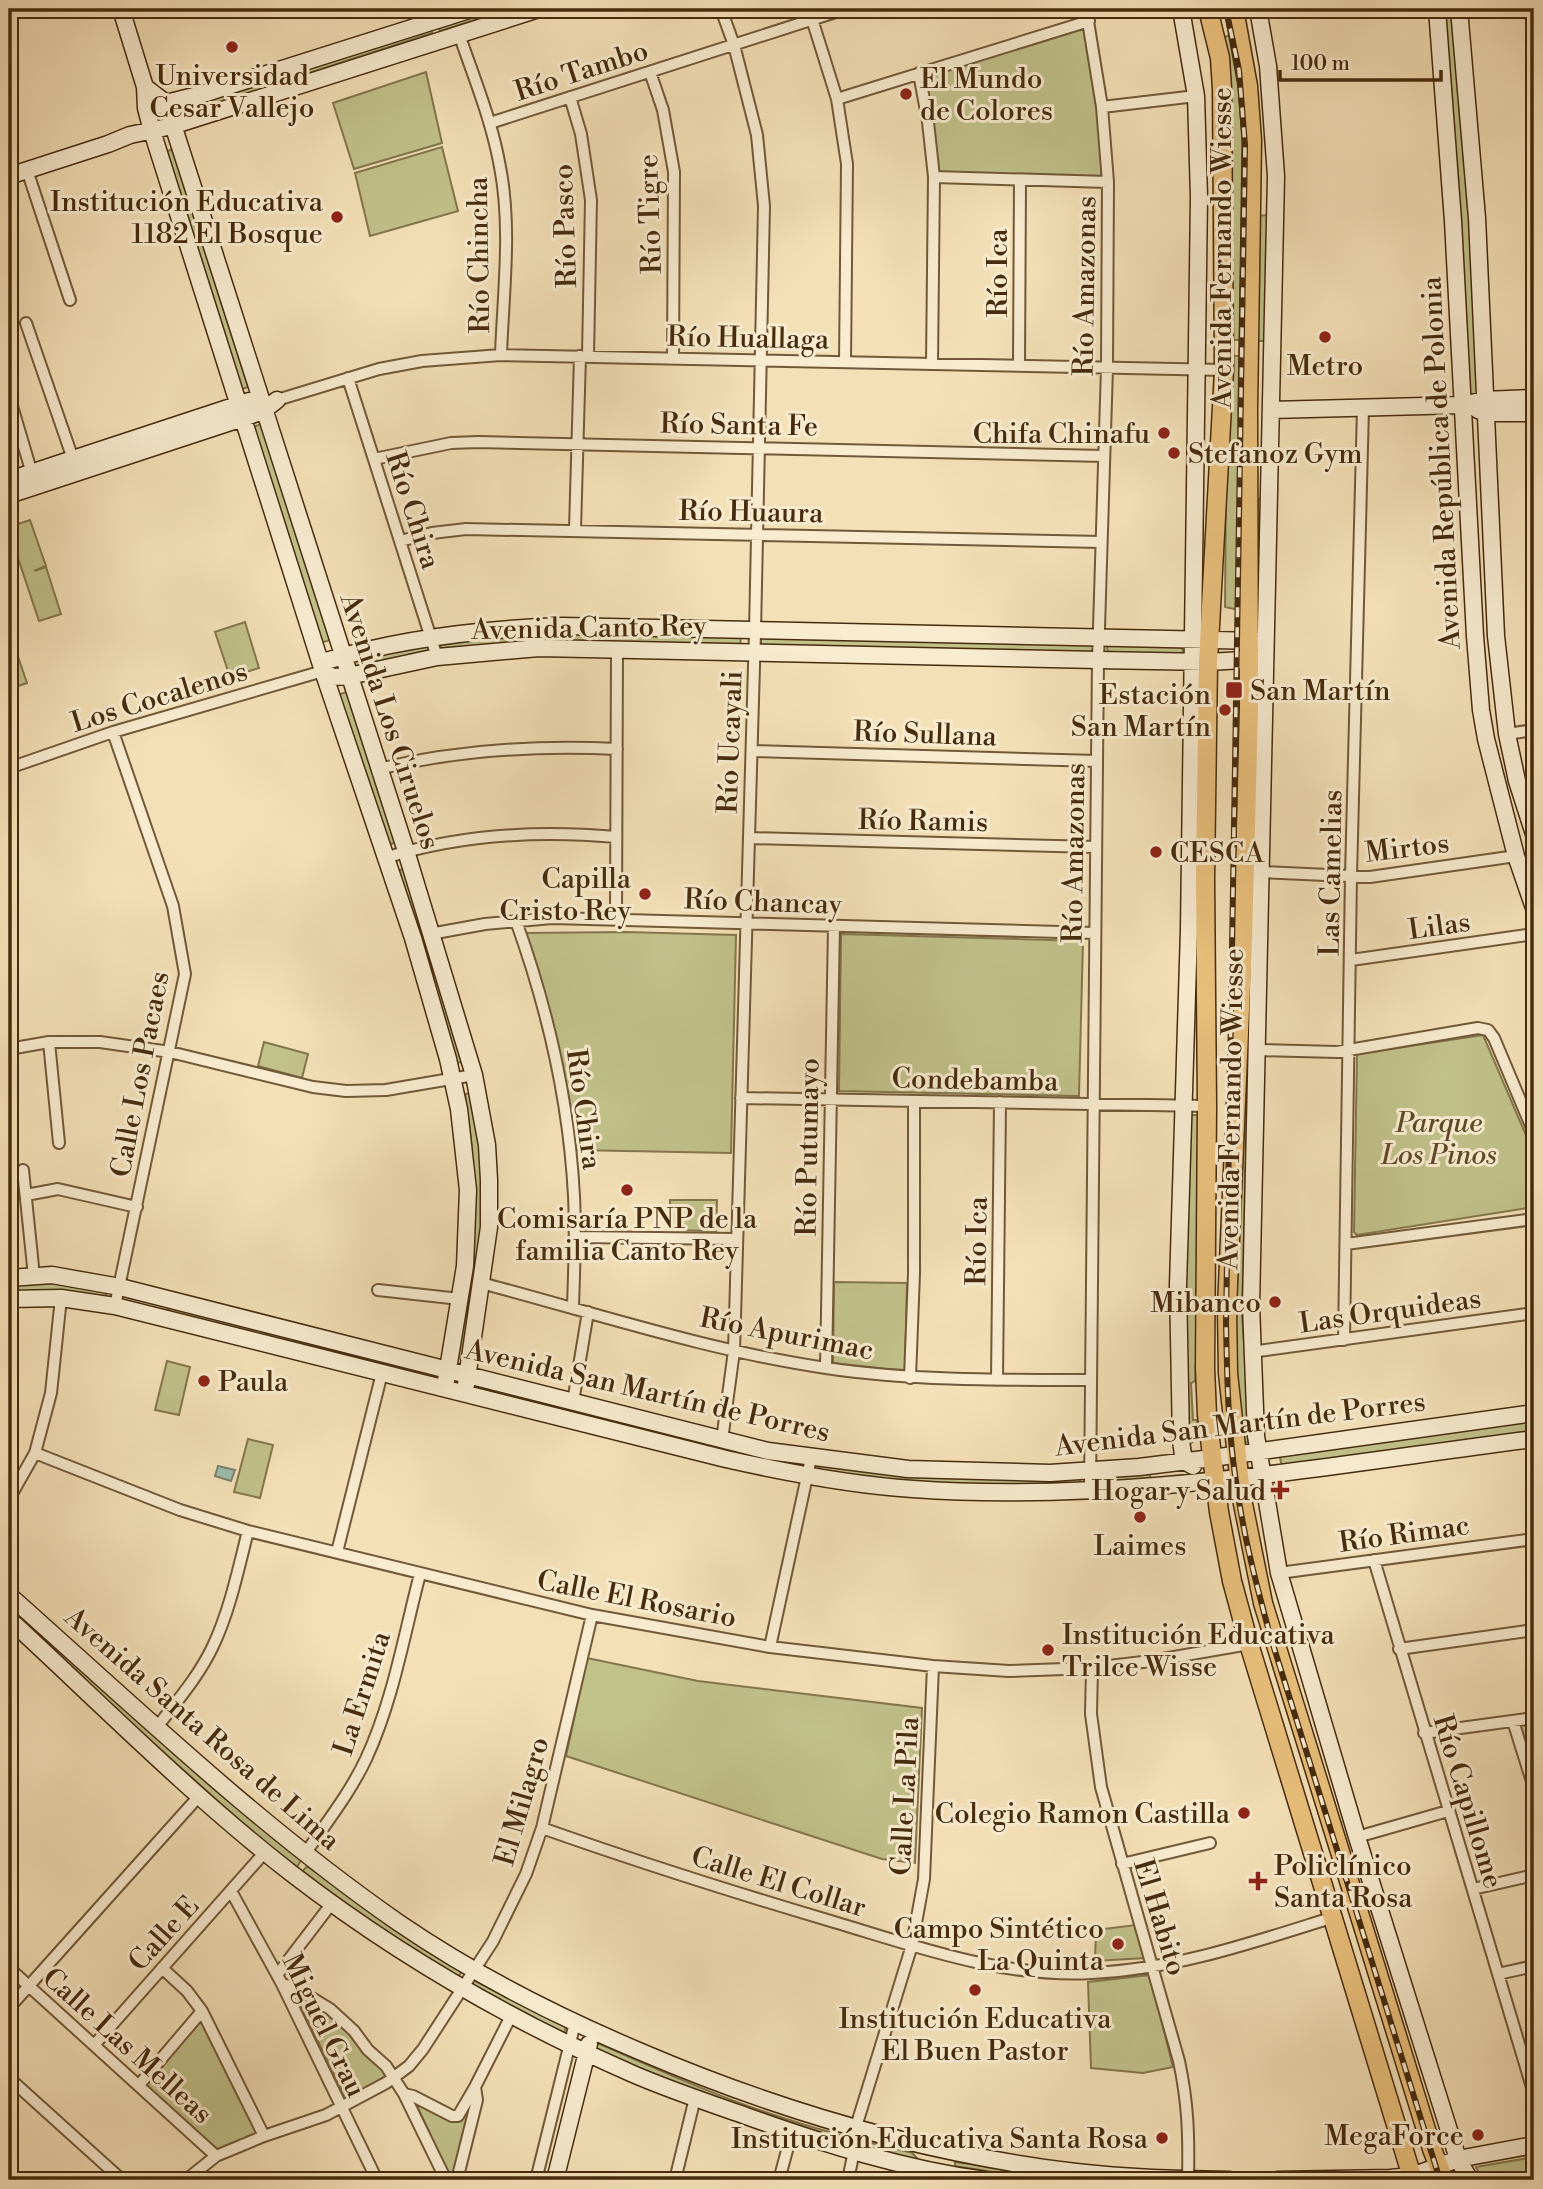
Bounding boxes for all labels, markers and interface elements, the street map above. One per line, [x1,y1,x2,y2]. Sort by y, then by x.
street label: Río Tambo [510,33,653,109]
scale bar [1280,38,1442,82]
marker: Universidad Cesar Vallejo [224,39,240,55]
text: 100 m [1291,51,1350,77]
place label: Universidad Cesar Vallejo [149,59,315,126]
place label: El Mundo de Colores [920,62,1053,129]
marker: El Mundo de Colores [898,86,914,102]
street label: Avenida Fernando Wiesse [1205,87,1240,410]
street label: Río Tigre [631,153,670,275]
street label: Río Pasco [546,163,585,289]
street label: Río Chincha [461,175,498,334]
place label: Institución Educativa 1182 El Bosque [50,185,324,252]
street label: Río Amazonas [1066,196,1105,376]
marker: Institución Educativa 1182 El Bosque [329,209,345,225]
street label: Río Ica [981,228,1016,318]
street label: Avenida República de Polonia [1414,275,1469,651]
street label: Río Huallaga [667,320,830,357]
marker: Metro [1317,329,1333,345]
place label: Metro [1287,349,1363,384]
street label: Río Santa Fe [660,407,818,444]
place label: Chifa Chinafu [973,417,1150,452]
marker: Chifa Chinafu [1156,425,1172,441]
place label: Stefanoz Gym [1188,437,1363,472]
marker: Stefanoz Gym [1166,445,1182,461]
street label: Río Chira [377,447,448,574]
street label: Río Huaura [678,494,824,531]
street label: Avenida Los Ciruelos [331,588,448,854]
street label: Avenida Canto Rey [470,609,707,648]
street label: Los Cocalenos [67,654,252,741]
street label: Río Ucayali [711,670,750,814]
place label: San Martín [1250,674,1391,709]
place label: Estación San Martín [1071,678,1211,745]
marker: San Martín [1224,680,1244,700]
marker: Estación San Martín [1217,702,1233,718]
street label: Río Sullana [853,715,998,755]
street label: Río Amazonas [1055,763,1094,943]
street label: Las Camelias [1313,789,1350,957]
street label: Río Ramis [858,803,988,840]
street label: Mirtos [1363,826,1451,871]
place label: CESCA [1170,836,1265,871]
marker: CESCA [1148,844,1164,860]
place label: Capilla Cristo Rey [500,862,632,929]
street label: Río Chancay [683,882,843,923]
marker: Capilla Cristo Rey [637,886,653,902]
street label: Lilas [1406,905,1473,948]
street label: Avenida Fernando Wiesse [1211,948,1252,1271]
street label: Calle Los Pacaes [103,968,178,1180]
street label: Río Chira [558,1047,609,1173]
street label: Río Putumayo [789,1057,828,1237]
street label: Condebamba [891,1062,1059,1099]
park label: Parque Los Pinos [1380,1106,1497,1173]
marker: Comisaría PNP de la familia Canto Rey [619,1182,635,1198]
street label: Río Ica [959,1195,996,1286]
place label: Comisaría PNP de la familia Canto Rey [497,1202,758,1269]
street label: Las Orquideas [1297,1281,1484,1342]
place label: Mibanco [1150,1286,1261,1321]
marker: Mibanco [1267,1294,1283,1310]
street label: Río Apurimac [697,1300,877,1368]
street label: Avenida San Martín de Porres [461,1332,833,1450]
place label: Paula [218,1365,289,1400]
marker: Paula [196,1373,212,1389]
street label: Avenida San Martín de Porres [1052,1384,1427,1465]
place label: Hogar y Salud [1092,1474,1266,1509]
marker: Hogar y Salud [1272,1482,1288,1498]
street label: Río Rimac [1337,1508,1472,1561]
marker: Laimes [1132,1509,1148,1525]
place label: Laimes [1094,1529,1186,1564]
street label: Calle El Rosario [534,1563,739,1636]
street label: Avenida Santa Rosa de Lima [56,1599,348,1859]
place label: Institución Educativa Trilce Wisse [1062,1618,1336,1685]
street label: La Ermita [326,1626,399,1760]
marker: Institución Educativa Trilce Wisse [1040,1642,1056,1658]
street label: Río Capillome [1425,1710,1511,1893]
street label: Calle La Pila [884,1715,927,1876]
street label: El Milagro [487,1733,558,1870]
place label: Colegio Ramon Castilla [935,1797,1231,1832]
marker: Colegio Ramon Castilla [1236,1805,1252,1821]
street label: Calle El Collar [687,1839,870,1926]
place label: Policlínico Santa Rosa [1274,1849,1413,1916]
street label: El Habito [1125,1855,1194,1980]
marker: Policlínico Santa Rosa [1248,1871,1268,1891]
street label: Calle E [121,1889,207,1979]
place label: Campo Sintético La Quinta [894,1912,1105,1979]
marker: Campo Sintético La Quinta [1110,1936,1126,1952]
street label: Miguel Grau [274,1948,373,2103]
street label: Calle Las Melleas [35,1961,219,2132]
marker: Institución Educativa El Buen Pastor [967,1982,983,1998]
place label: Institución Educativa El Buen Pastor [839,2002,1112,2069]
place label: MegaForce [1324,2119,1464,2154]
place label: Institución Educativa Santa Rosa [731,2122,1149,2157]
marker: MegaForce [1470,2127,1486,2143]
marker: Institución Educativa Santa Rosa [1154,2130,1170,2146]

